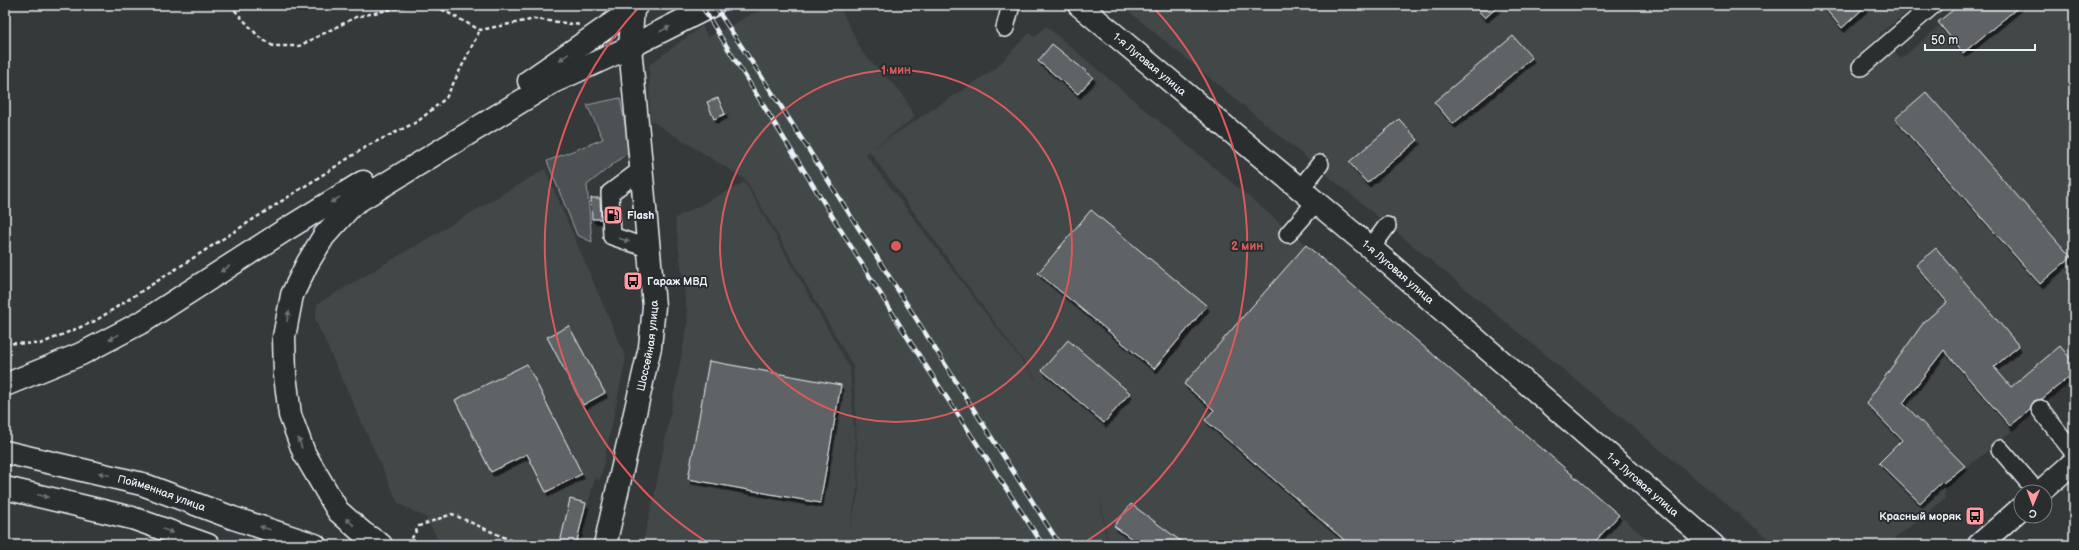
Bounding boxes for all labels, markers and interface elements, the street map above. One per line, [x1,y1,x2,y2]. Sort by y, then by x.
one-way arrow [659,26,671,33]
scale bar [1925,26,2035,52]
street label: 1-я Луговая улица [1110,30,1189,99]
text: 50 m [1931,33,1958,48]
one-way arrow [559,53,569,61]
text: 1 мин [881,63,911,78]
one-way arrow [329,196,341,203]
fuel station icon: Flash [602,204,624,226]
place label: Flash [627,209,654,222]
one-way arrow [618,237,630,243]
street label: 1-я Луговая улица [1359,237,1437,307]
centre of rings [889,239,903,253]
text: 2 мин [1231,239,1263,254]
one-way arrow [220,265,230,273]
bus stop icon: Гараж МВД [622,270,644,292]
place label: Гараж МВД [647,275,707,288]
street label: Шоссейная улица [634,299,661,392]
one-way arrow [286,310,292,322]
one-way arrow [108,333,120,340]
one-way arrow [297,437,303,449]
street label: 1-я Луговая улица [1604,450,1682,520]
one-way arrow [97,471,110,477]
street label: Пойменная улица [116,473,208,514]
north arrow [2013,484,2053,524]
one-way arrow [37,494,49,500]
bus stop icon: Красный моряк [1964,505,1986,527]
text: С [2029,507,2037,520]
place label: Красный моряк [1879,510,1961,523]
one-way arrow [345,517,355,526]
one-way arrow [259,525,271,531]
one-way arrow [163,528,175,534]

